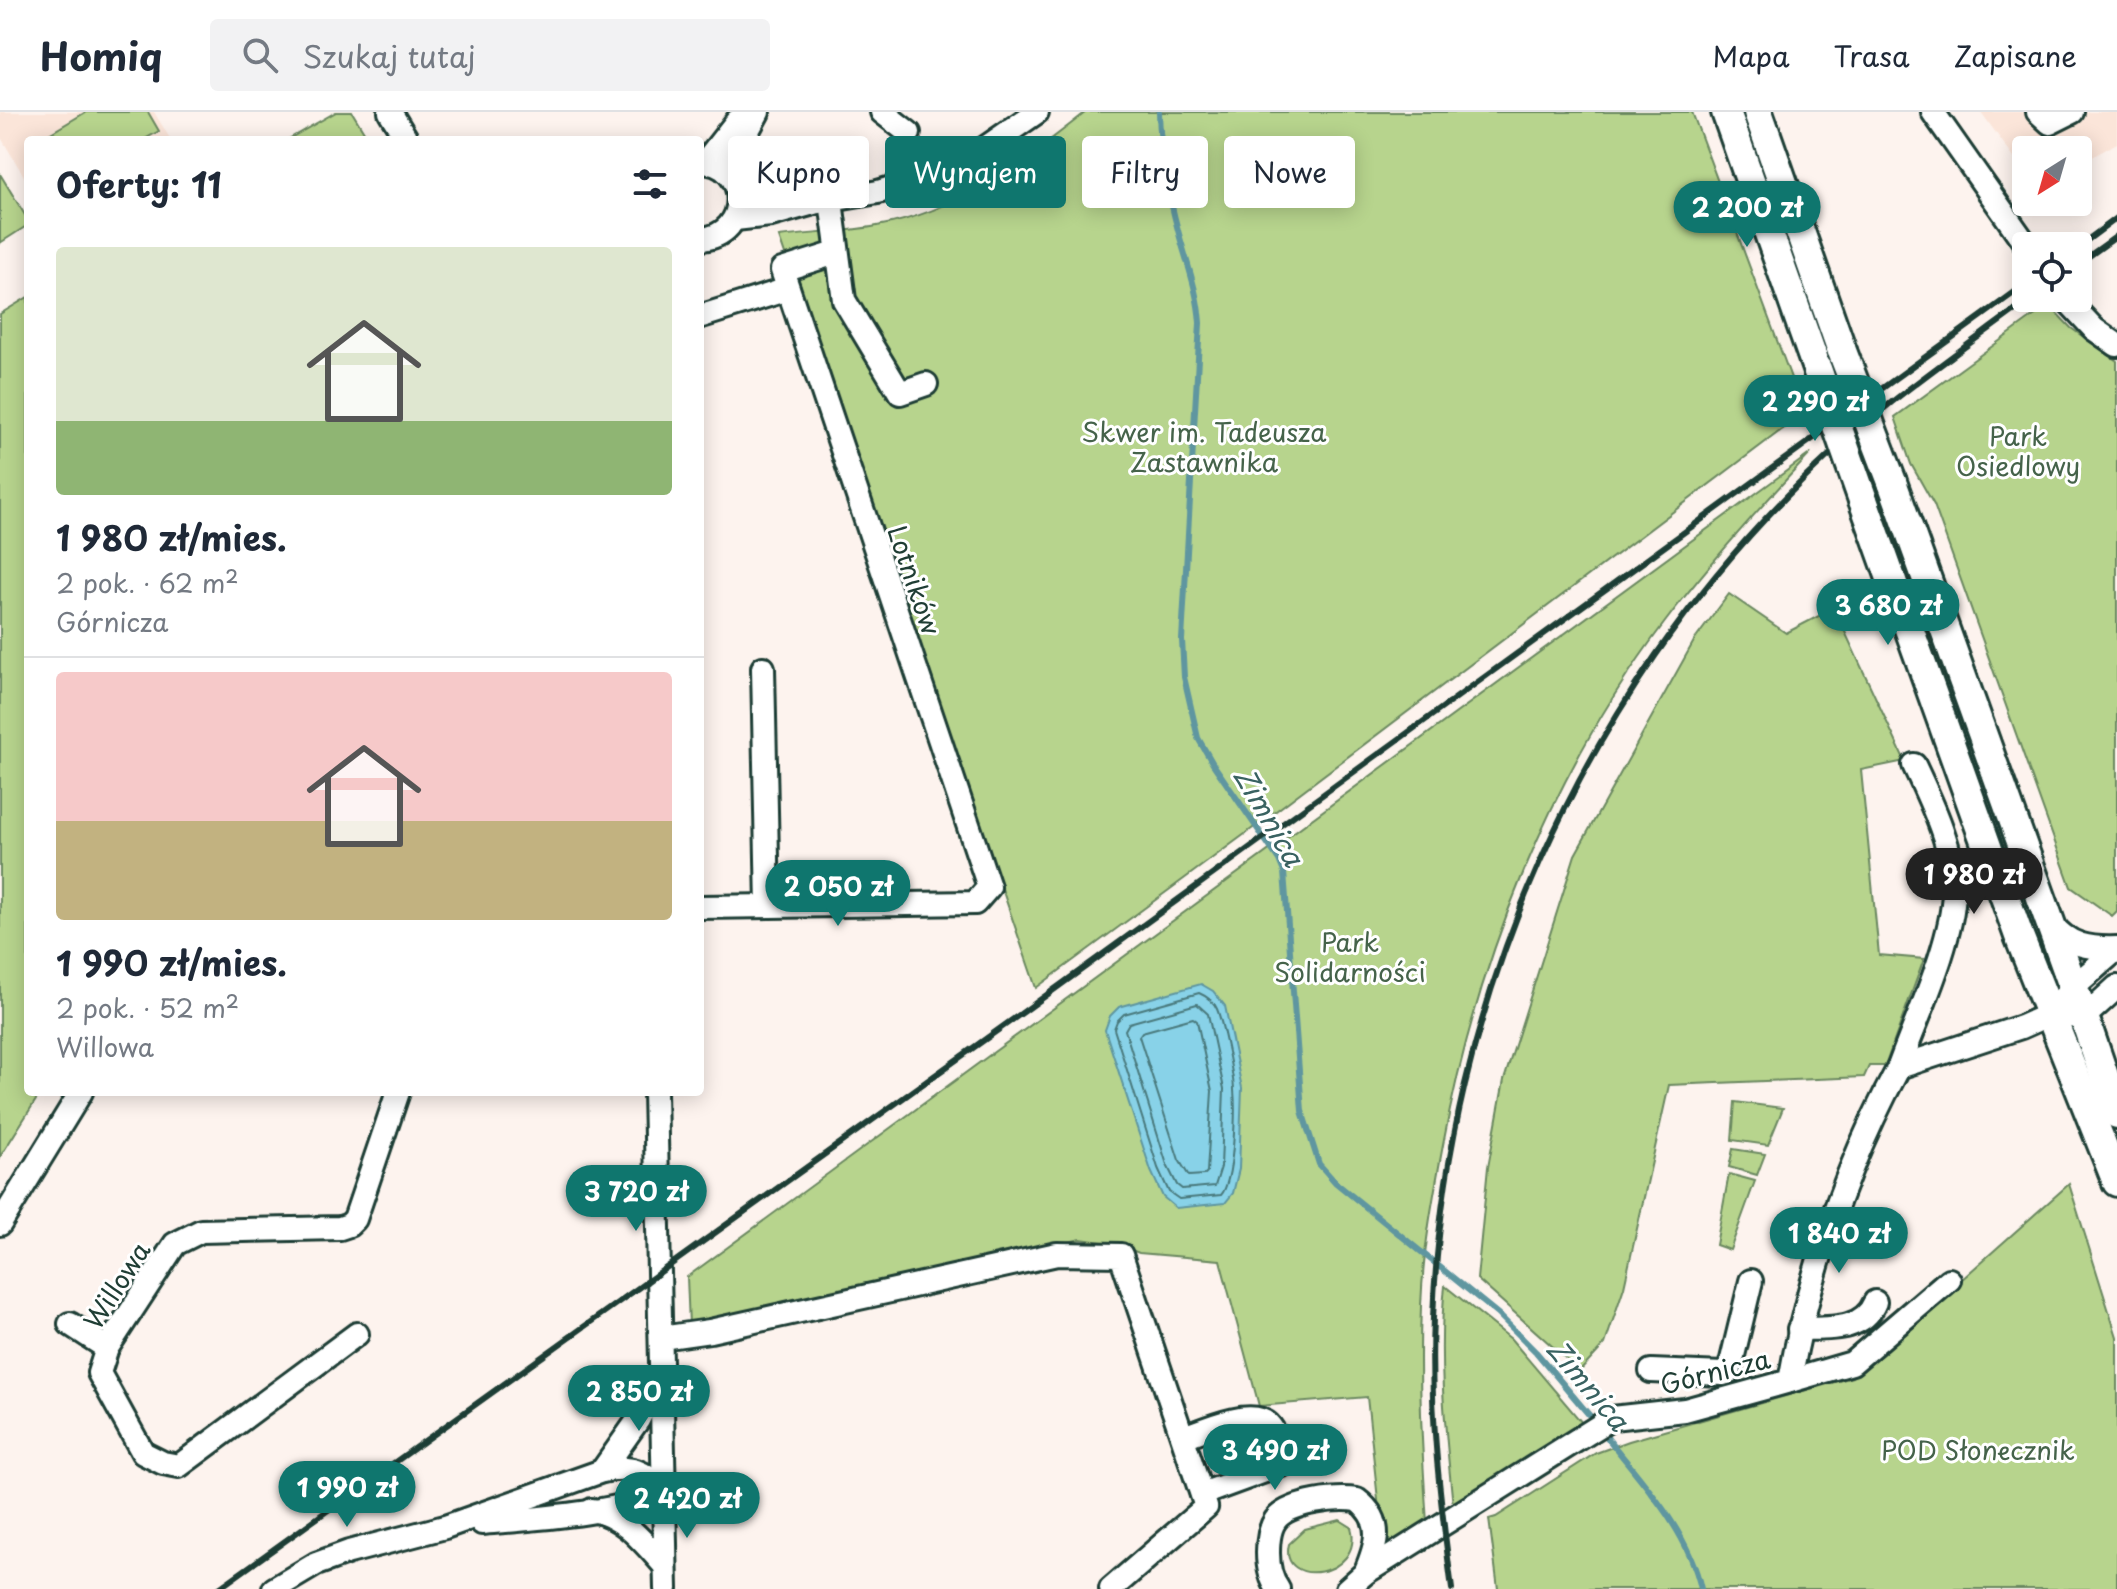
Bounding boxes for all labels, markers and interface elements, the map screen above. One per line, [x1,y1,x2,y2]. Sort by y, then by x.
search box [210,19,770,91]
text: Homiq [40,27,162,84]
icon: search [238,33,282,77]
text: Szukaj tutaj [302,33,476,78]
text: Mapa [1713,34,1790,77]
text: Trasa [1834,34,1910,77]
text: Zapisane [1954,34,2077,77]
chip: Kupno [728,136,869,208]
chip: Wynajem [885,136,1066,208]
chip: Filtry [1082,136,1208,208]
chip: Nowe [1224,136,1355,208]
north arrow [2012,136,2092,216]
map controls [2012,136,2092,312]
text: Oferty: 11 [56,158,222,210]
icon: filters [628,162,672,206]
pin: 2 200 zł [1664,181,1830,249]
text: 2 200 zł [1692,187,1802,226]
button: locate [2012,232,2092,312]
icon: home [292,299,436,443]
pin: 2 290 zł [1732,375,1898,443]
text: 2 290 zł [1762,381,1868,420]
park label: Skwer im. Tadeusza Zastawnika [1082,412,1327,481]
park label: Park Osiedlowy [1956,416,2080,485]
text: 1 980 zł/mies. [56,511,287,563]
street label: Lotników [878,520,952,641]
text: 2 pok. · 62 m² [56,563,239,602]
pin: 3 680 zł [1805,579,1971,647]
text: 3 680 zł [1834,585,1942,624]
text: Górnicza [56,602,168,641]
icon: home [292,724,436,868]
water label: Zimnica [1224,758,1316,875]
pin: 1 980 zł [1891,848,2057,916]
text: 1 980 zł [1924,854,2024,893]
pin: 2 050 zł [755,860,921,928]
text: 2 050 zł [783,866,893,905]
park label: Park Solidarności [1274,922,1426,991]
text: 1 990 zł/mies. [56,936,287,988]
text: 2 pok. · 52 m² [56,988,239,1027]
text: Willowa [56,1027,154,1066]
pin: 3 720 zł [553,1165,719,1233]
text: 3 720 zł [584,1171,688,1210]
pin: 1 840 zł [1756,1207,1922,1275]
text: 1 840 zł [1788,1213,1890,1252]
street label: Willowa [73,1233,159,1337]
water label: Zimnica [1538,1329,1641,1441]
street label: Górnicza [1656,1338,1775,1404]
pin: 2 850 zł [556,1365,722,1433]
text: 2 850 zł [586,1371,692,1410]
pin: 3 490 zł [1192,1424,1358,1492]
text: 3 490 zł [1221,1430,1329,1469]
park label: POD Słonecznik [1881,1430,2075,1469]
pin: 1 990 zł [264,1461,430,1529]
text: 1 990 zł [296,1467,398,1506]
pin: 2 420 zł [604,1472,770,1540]
text: 2 420 zł [633,1478,741,1517]

